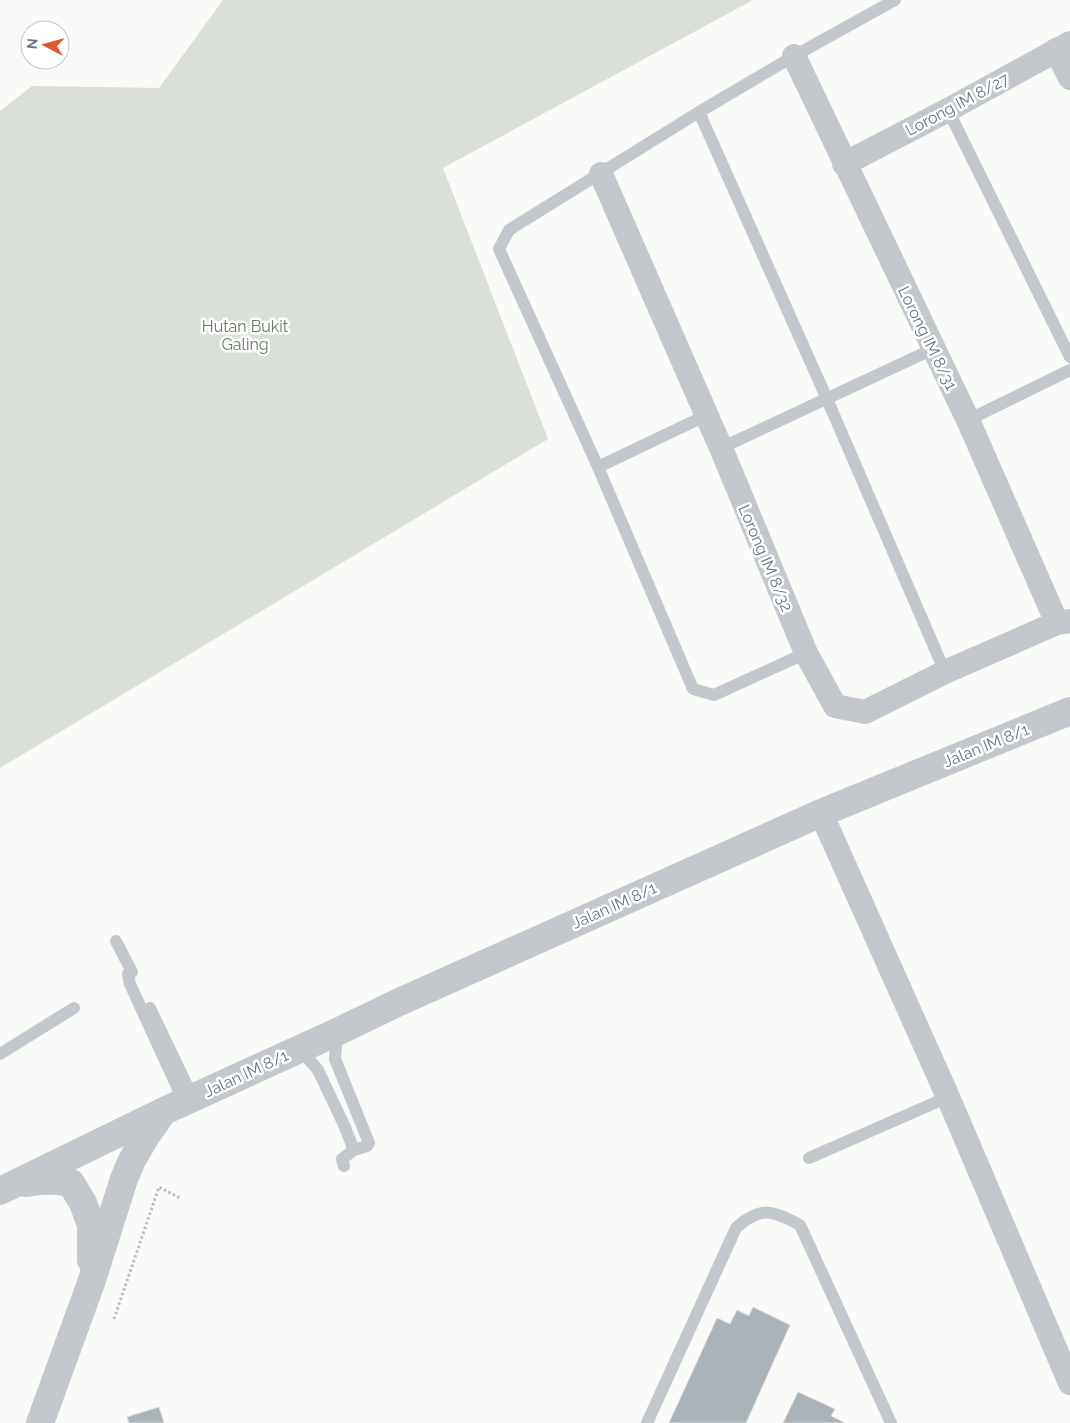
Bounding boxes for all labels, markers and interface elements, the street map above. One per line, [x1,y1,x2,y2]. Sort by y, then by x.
north arrow [20,20,70,70]
text: N [24,37,41,50]
street label: Lorong IM 8/27 [902,69,1013,140]
street label: Lorong IM 8/31 [894,283,961,393]
park label: Hutan Bukit Galing [202,317,289,354]
street label: Lorong IM 8/32 [734,502,797,615]
street label: Jalan IM 8/1 [941,720,1032,771]
street label: Jalan IM 8/1 [569,878,660,933]
street label: Jalan IM 8/1 [201,1046,291,1101]

